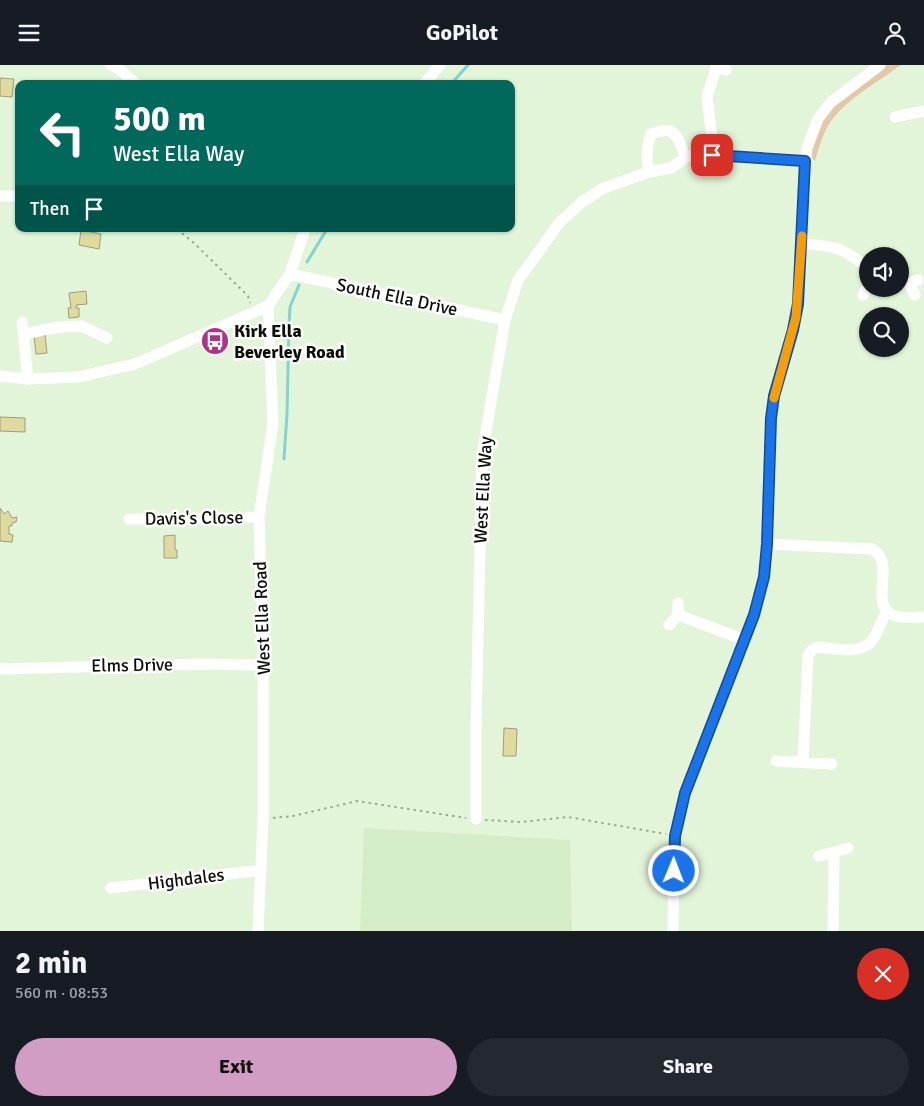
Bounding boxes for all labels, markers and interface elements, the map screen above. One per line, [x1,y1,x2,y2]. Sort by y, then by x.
icon: menu [15,19,43,47]
text: GoPilot [426,19,498,46]
icon: person [881,19,909,47]
text: 500 m [113,97,206,140]
icon: left [30,100,95,165]
pin [691,134,733,176]
text: West Ella Way [113,140,244,167]
icon: arrive [698,141,726,169]
icon: arrive [80,195,108,223]
text: Then [30,197,70,221]
map controls [859,247,909,357]
button: sound [859,247,909,297]
street label: South Ella Drive [334,273,460,321]
button: search [859,307,909,357]
place label: Kirk Ella Beverley Road [234,320,345,363]
bus stop icon: Kirk Ella Beverley Road [200,326,230,356]
street label: West Ella Way [469,435,497,544]
street label: Davis's Close [144,506,244,530]
street label: West Ella Road [249,561,275,675]
street label: Elms Drive [91,653,173,677]
position arrow [647,844,699,896]
street label: Highdales [146,863,226,895]
text: 2 min [15,945,87,982]
button: close [857,948,909,1000]
text: 560 m · 08:53 [15,983,108,1003]
button: Exit [15,1038,457,1096]
button: Share [467,1038,909,1096]

